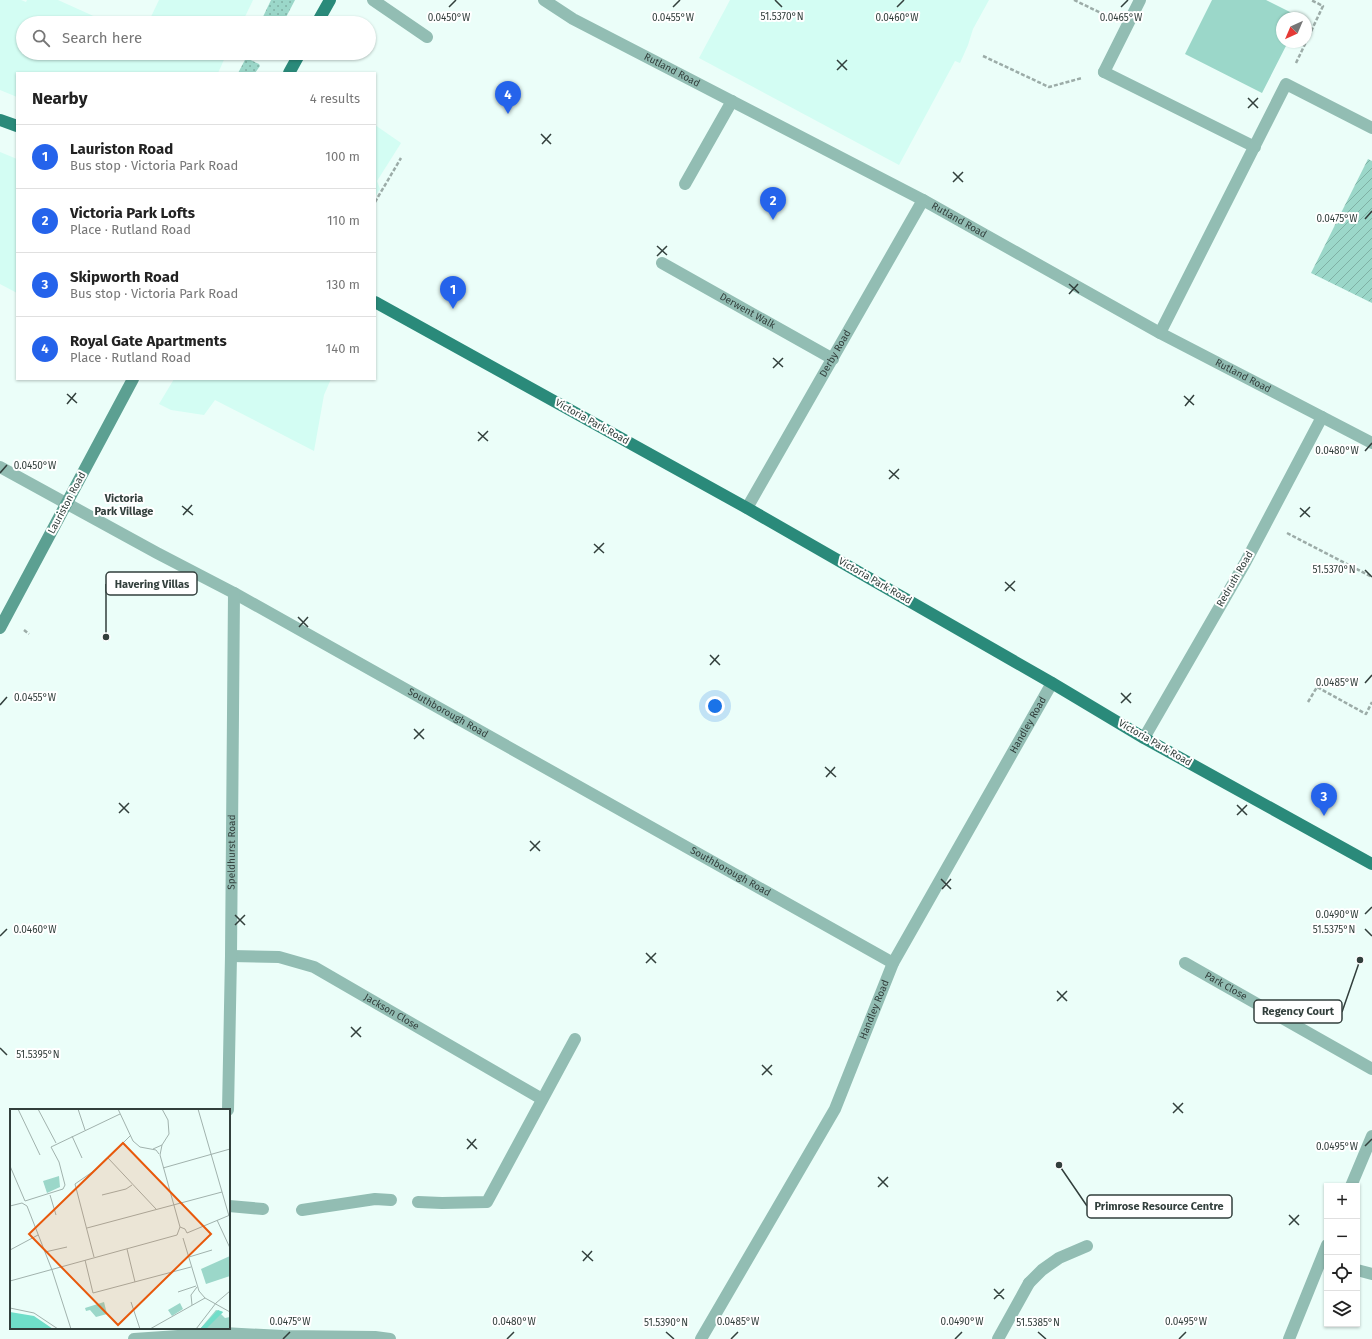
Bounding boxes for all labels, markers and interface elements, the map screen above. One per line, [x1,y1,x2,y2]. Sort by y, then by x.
text: 51.5370°N [760,11,804,23]
text: 0.0450°W [428,12,471,24]
text: 0.0455°W [652,12,695,24]
text: 0.0460°W [875,12,919,24]
text: 0.0465°W [1100,12,1143,24]
north arrow [1276,12,1312,48]
search box [16,16,376,60]
icon: search [30,27,52,49]
text: Search here [62,29,142,47]
street label: Rutland Road [642,51,702,90]
pin: 4 [495,81,521,114]
text: Nearby [32,88,87,109]
text: 4 results [310,91,360,106]
text: Lauriston Road [70,140,173,158]
text: 1 [42,149,48,164]
text: 100 m [325,149,360,164]
text: Bus stop · Victoria Park Road [70,158,238,173]
pin: 2 [760,187,786,220]
street label: Rutland Road [929,200,989,240]
text: Victoria Park Lofts [70,204,195,222]
text: 2 [42,213,48,228]
text: 110 m [327,213,360,228]
text: 0.0475°W [1316,213,1358,225]
text: Place · Rutland Road [70,222,191,237]
text: Skipworth Road [70,268,179,286]
pin: 1 [440,276,466,309]
text: 3 [42,277,48,292]
text: 130 m [326,277,360,292]
text: Bus stop · Victoria Park Road [70,286,238,301]
street label: Derwent Walk [718,291,778,332]
street label: Derby Road [817,328,854,379]
text: Royal Gate Apartments [70,332,227,350]
text: 4 [41,341,49,356]
text: 140 m [326,341,360,356]
text: Place · Rutland Road [70,350,191,365]
street label: Rutland Road [1213,357,1273,396]
street label: Victoria Park Road [553,397,631,447]
text: 0.0480°W [1315,445,1359,457]
text: 0.0450°W [14,460,57,472]
street label: Lauriston Road [46,470,88,536]
district label: Victoria Park Village [95,492,153,518]
street label: Redruth Road [1214,549,1256,609]
street label: Victoria Park Road [836,555,914,607]
text: 51.5370°N [1312,564,1356,576]
callout: Havering Villas [106,572,197,595]
text: Havering Villas [115,578,190,591]
text: 0.0485°W [1316,677,1359,689]
street label: Southborough Road [405,686,490,740]
text: 0.0455°W [14,692,57,704]
street label: Handley Road [1007,695,1049,755]
your location [705,696,725,716]
street label: Victoria Park Road [1116,717,1194,769]
pin: 3 [1311,783,1337,816]
street label: Speldhurst Road [226,814,238,890]
street label: Southborough Road [688,844,773,899]
text: 0.0490°W [1316,909,1359,921]
text: 0.0460°W [13,924,57,936]
text: 51.5375°N [1313,924,1355,936]
street label: Park Close [1203,969,1249,1003]
street label: Handley Road [857,978,892,1041]
street label: Jackson Close [362,991,421,1033]
callout: Regency Court [1254,1000,1342,1023]
text: Regency Court [1262,1005,1335,1018]
text: 51.5395°N [16,1049,60,1061]
inset map [10,1109,230,1329]
text: 0.0495°W [1316,1141,1359,1153]
map controls [1324,1183,1360,1327]
button: + [1324,1183,1360,1219]
callout: Primrose Resource Centre [1087,1195,1232,1218]
text: Primrose Resource Centre [1094,1200,1224,1213]
button: − [1324,1219,1360,1255]
button: locate [1324,1255,1360,1291]
button: layers [1324,1291,1360,1327]
text: 0.0475°W [269,1316,311,1328]
text: 0.0480°W [492,1316,536,1328]
text: 0.0485°W [717,1316,760,1328]
text: 0.0490°W [941,1316,984,1328]
text: 0.0495°W [1165,1316,1208,1328]
text: 51.5390°N [644,1317,688,1329]
text: 51.5385°N [1016,1317,1060,1329]

